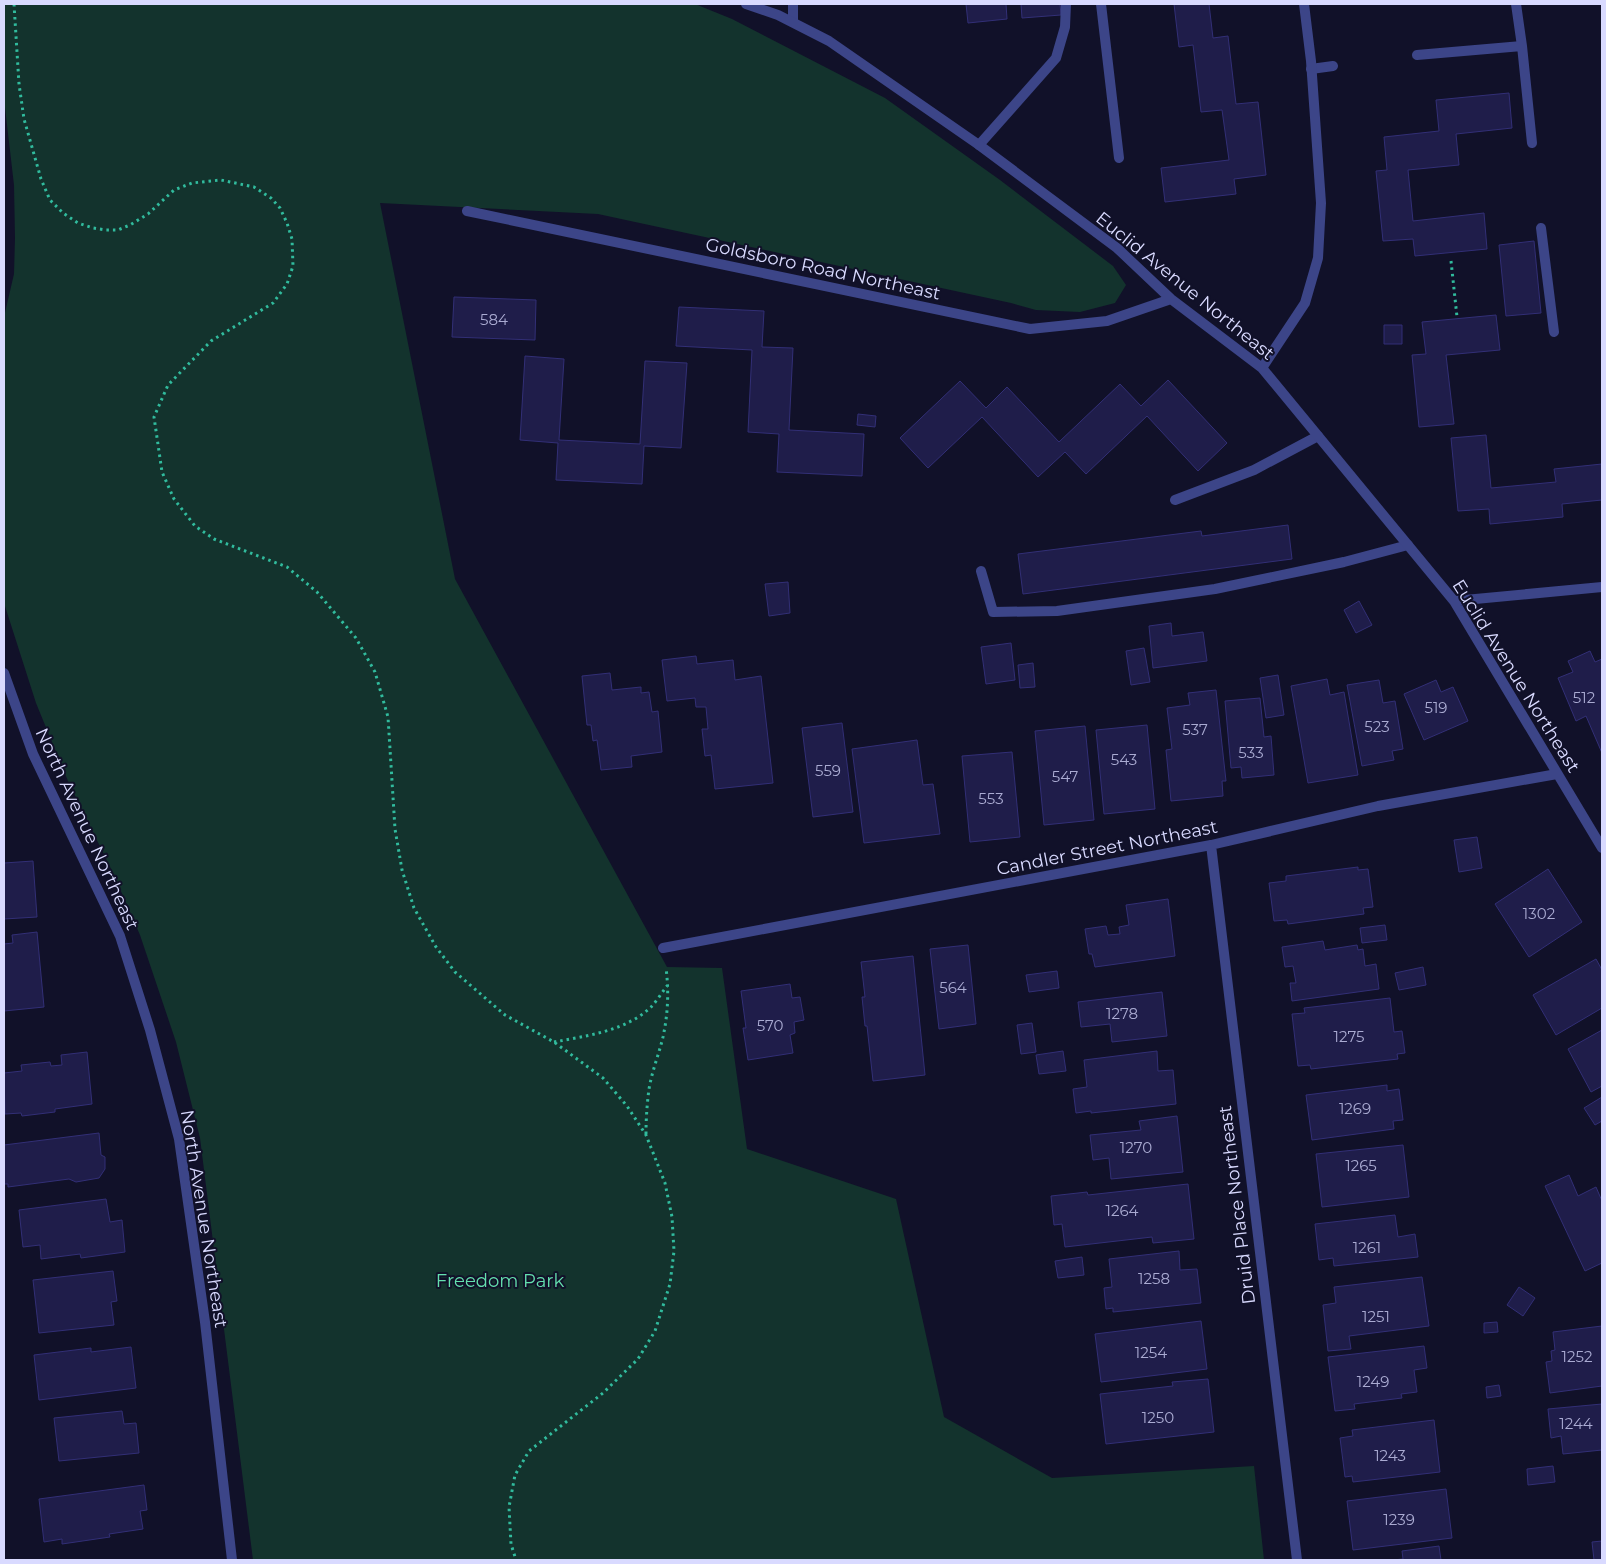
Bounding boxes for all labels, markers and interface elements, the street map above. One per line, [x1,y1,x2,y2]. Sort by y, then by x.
street label: Euclid Avenue Northeast [1091,207,1279,365]
street label: Goldsboro Road Northeast [704,233,942,305]
house number: 584 [480,310,508,329]
street label: Euclid Avenue Northeast [1447,575,1585,777]
house number: 512 [1573,688,1595,707]
house number: 519 [1424,698,1448,717]
house number: 523 [1364,717,1390,736]
house number: 537 [1182,720,1208,739]
street label: North Avenue Northeast [30,724,144,934]
house number: 533 [1238,743,1264,762]
house number: 543 [1111,750,1137,769]
house number: 559 [815,761,841,780]
house number: 547 [1052,767,1078,786]
house number: 553 [978,789,1004,808]
street label: Candler Street Northeast [995,816,1219,880]
house number: 1302 [1523,904,1555,923]
house number: 564 [939,978,967,997]
house number: 1278 [1106,1004,1138,1023]
house number: 570 [757,1016,783,1035]
house number: 1275 [1334,1027,1364,1046]
house number: 1269 [1339,1099,1371,1118]
street label: Druid Place Northeast [1214,1104,1260,1306]
street label: North Avenue Northeast [176,1108,232,1330]
house number: 1270 [1120,1138,1152,1157]
house number: 1265 [1345,1156,1377,1175]
house number: 1264 [1106,1201,1139,1220]
house number: 1261 [1353,1238,1381,1257]
house number: 1258 [1138,1269,1170,1288]
park label: Freedom Park [436,1270,564,1292]
house number: 1251 [1362,1307,1390,1326]
house number: 1254 [1135,1343,1167,1362]
house number: 1252 [1562,1347,1592,1366]
house number: 1249 [1357,1372,1389,1391]
house number: 1250 [1142,1408,1174,1427]
house number: 1244 [1559,1414,1593,1433]
house number: 1243 [1374,1446,1406,1465]
house number: 1239 [1383,1510,1415,1529]

